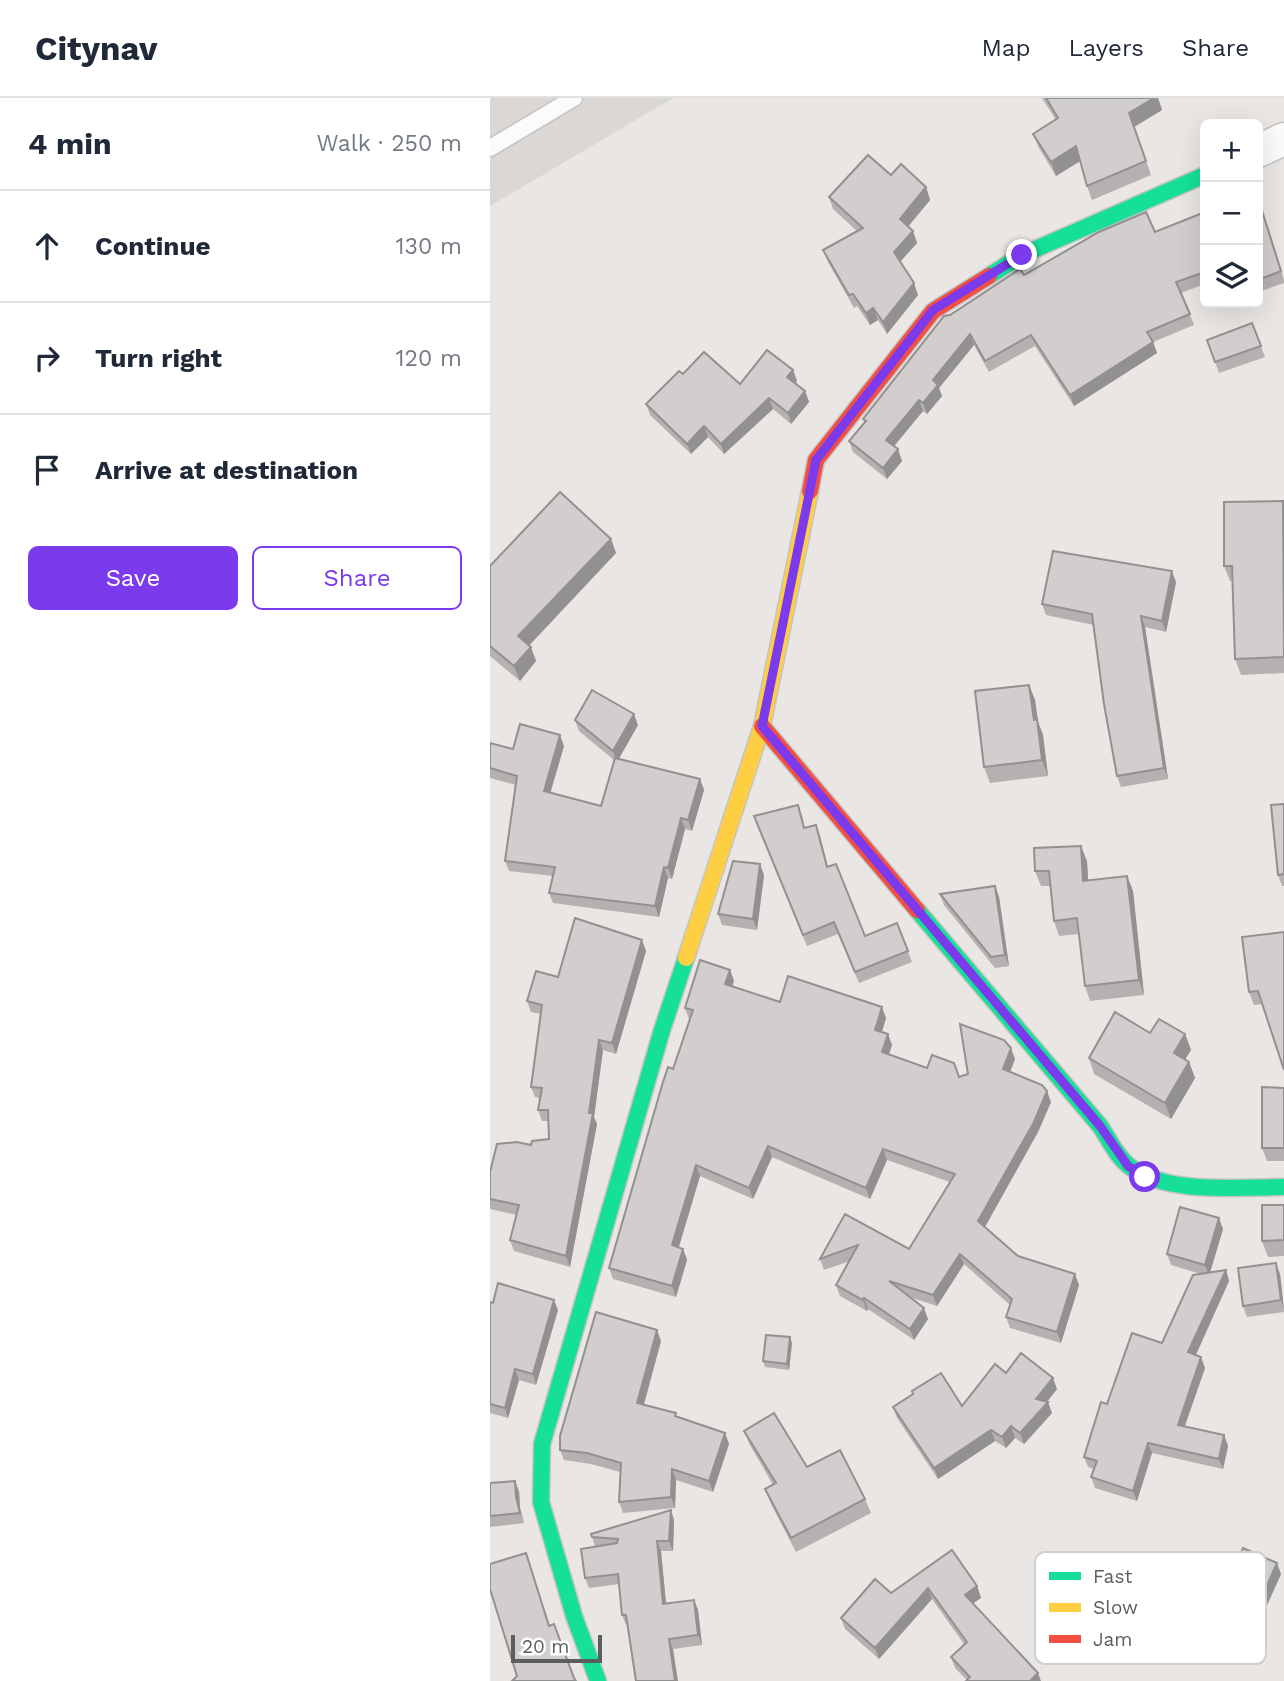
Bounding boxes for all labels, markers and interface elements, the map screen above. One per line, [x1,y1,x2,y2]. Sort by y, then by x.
text: Citynav [35,29,157,68]
text: Map [982,34,1030,62]
text: Layers [1068,34,1144,62]
text: Share [1182,34,1249,62]
map controls [1200,119,1263,308]
button: + [1200,119,1263,182]
text: 4 min [28,126,112,161]
text: Walk · 250 m [316,130,462,157]
button: − [1200,182,1263,245]
icon: ahead [28,227,66,265]
text: Continue [95,231,211,261]
text: 130 m [396,233,462,260]
route end [1006,239,1037,270]
button: layers [1200,245,1263,308]
icon: right [28,339,66,377]
text: Turn right [95,343,222,373]
text: 120 m [396,345,462,372]
icon: arrive [28,451,66,489]
text: Arrive at destination [95,455,358,485]
button: Save [28,546,238,610]
button: Share [252,546,462,610]
route start [1129,1161,1160,1192]
legend [1035,1552,1266,1664]
text: Fast [1093,1565,1132,1588]
text: Slow [1093,1596,1138,1619]
text: Jam [1093,1628,1132,1651]
scale bar [511,1632,602,1664]
text: 20 m [522,1635,569,1658]

